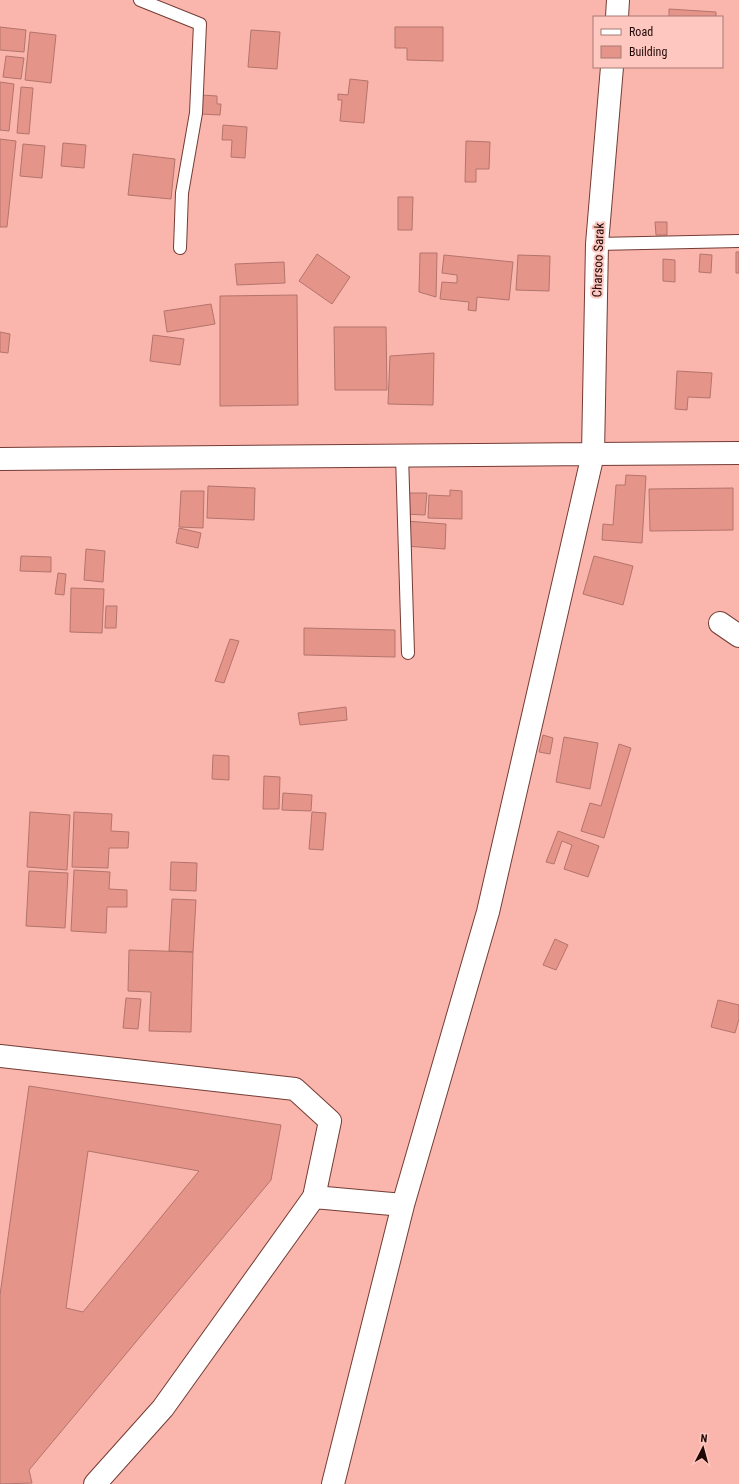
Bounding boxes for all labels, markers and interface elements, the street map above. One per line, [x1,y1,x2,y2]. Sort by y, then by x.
legend [593,16,723,68]
text: Road [629,25,653,39]
text: Building [629,45,667,59]
street label: Charsoo Sarak [589,222,607,298]
north arrow [683,1428,723,1468]
text: N [700,1432,708,1445]

